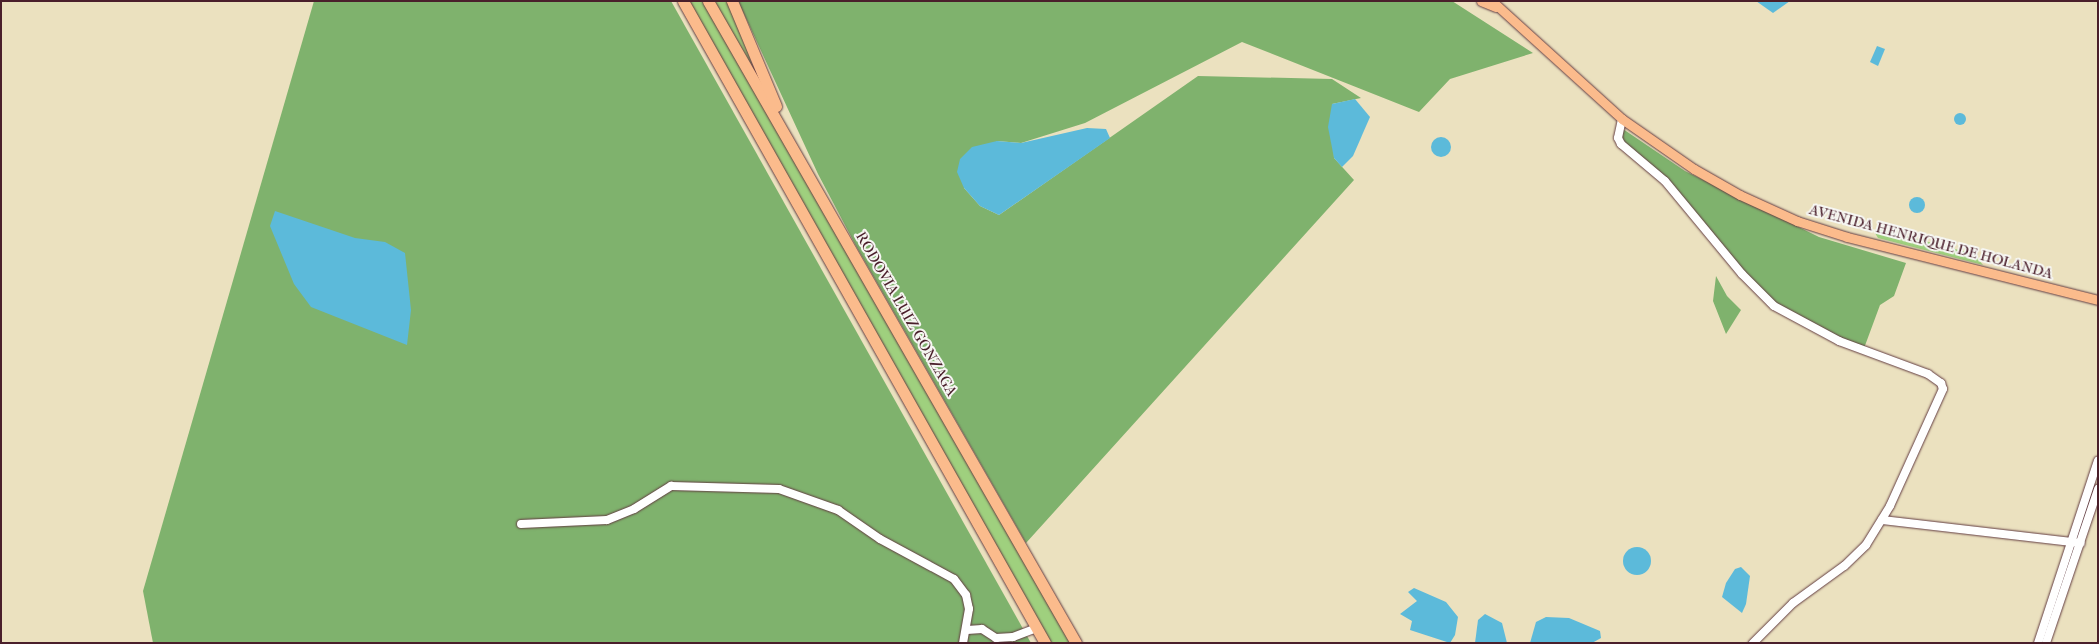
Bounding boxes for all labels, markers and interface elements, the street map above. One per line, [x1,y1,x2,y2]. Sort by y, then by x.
street label: AVENIDA HENRIQUE DE HOLANDA [1807,201,2055,283]
street label: RODOVIA LUIZ GONZAGA [851,229,961,399]

